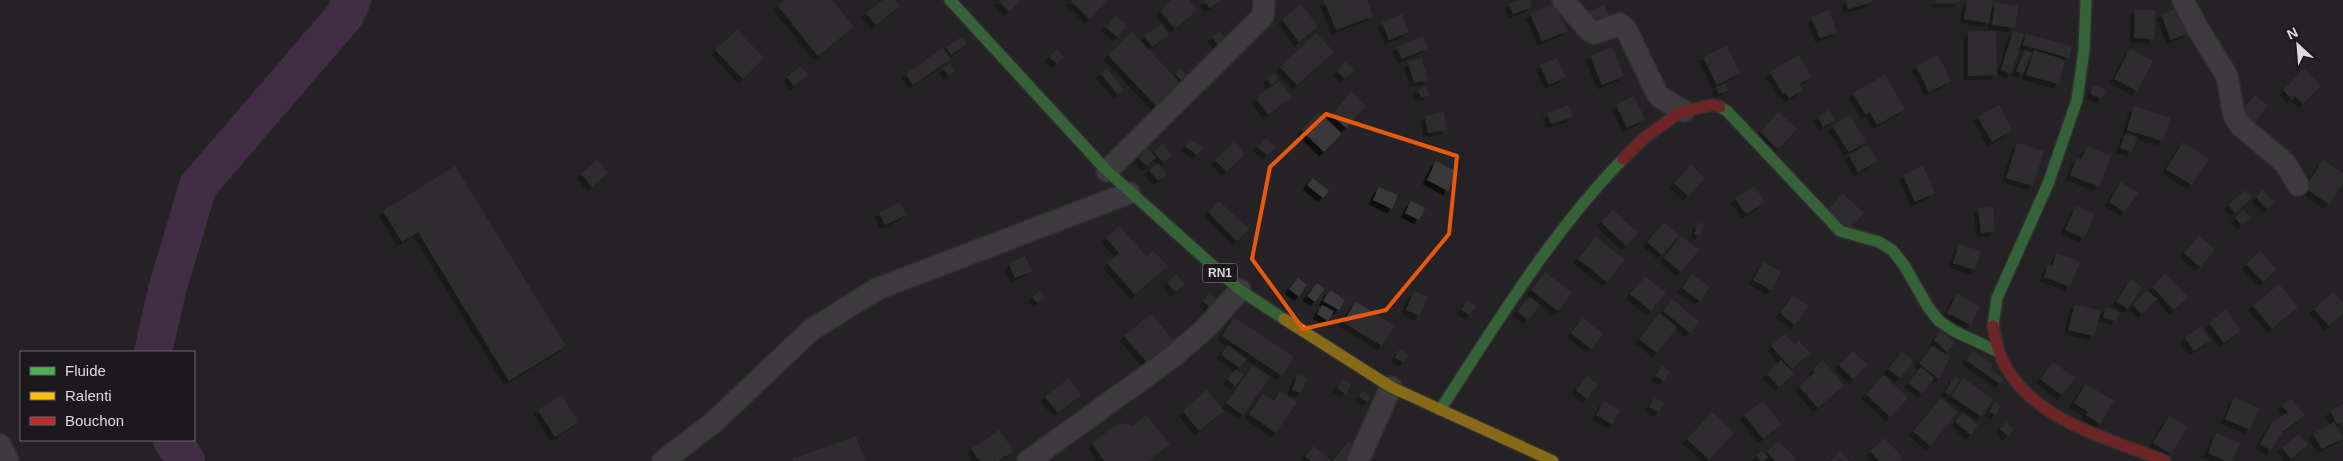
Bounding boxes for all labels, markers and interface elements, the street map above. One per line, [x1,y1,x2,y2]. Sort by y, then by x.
north arrow [2273,20,2323,70]
text: N [2284,24,2300,43]
road number: RN1 [1202,264,1238,282]
legend [20,351,195,441]
text: Fluide [65,362,106,379]
text: Ralenti [65,387,112,404]
text: Bouchon [65,412,124,429]

